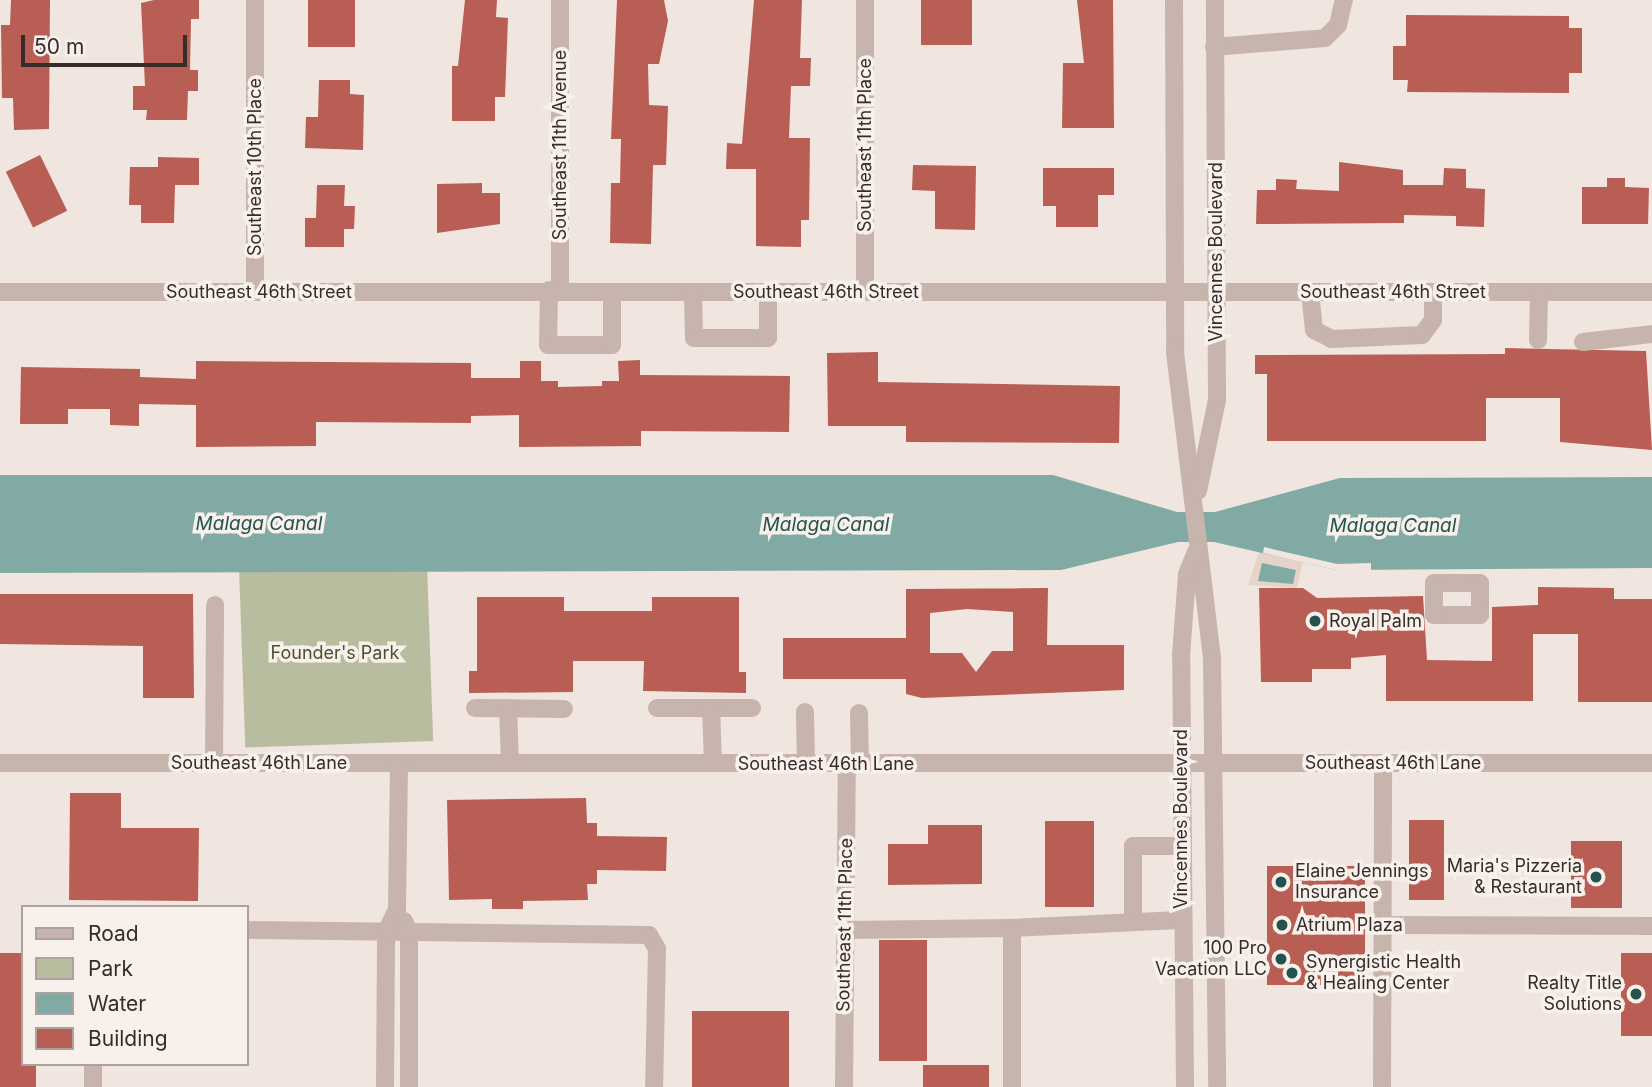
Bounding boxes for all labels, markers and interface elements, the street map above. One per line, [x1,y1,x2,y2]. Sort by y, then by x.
scale bar [24,21,191,65]
text: 50 m [34,34,84,59]
street label: Southeast 11th Avenue [549,50,571,240]
street label: Southeast 11th Place [854,58,876,232]
street label: Southeast 10th Place [244,78,266,256]
street label: Vincennes Boulevard [1205,162,1227,342]
street label: Southeast 46th Street [166,281,352,303]
street label: Southeast 46th Street [733,281,919,303]
street label: Southeast 46th Street [1300,281,1486,303]
water label: Malaga Canal [196,513,322,535]
water label: Malaga Canal [763,514,889,536]
water label: Malaga Canal [1330,515,1456,537]
place label: Royal Palm [1329,610,1422,632]
marker: Royal Palm [1307,613,1323,629]
park label: Founder's Park [271,642,399,664]
street label: Vincennes Boulevard [1170,729,1192,909]
street label: Southeast 46th Lane [171,752,347,774]
street label: Southeast 46th Lane [1305,752,1481,774]
street label: Southeast 46th Lane [738,753,914,775]
street label: Southeast 11th Place [833,838,857,1012]
place label: Maria's Pizzeria & Restaurant [1447,856,1582,898]
place label: Elaine Jennings Insurance [1295,861,1428,903]
marker: Maria's Pizzeria & Restaurant [1588,869,1604,885]
marker: Elaine Jennings Insurance [1273,874,1289,890]
legend [21,905,248,1066]
place label: Atrium Plaza [1296,914,1403,936]
marker: Atrium Plaza [1274,917,1290,933]
text: Road [88,921,139,946]
place label: 100 Pro Vacation LLC [1155,938,1267,981]
marker: 100 Pro Vacation LLC [1273,951,1289,967]
place label: Synergistic Health & Healing Center [1306,952,1461,995]
text: Park [88,956,133,981]
marker: Synergistic Health & Healing Center [1284,965,1300,981]
place label: Realty Title Solutions [1527,973,1622,1016]
marker: Realty Title Solutions [1628,986,1644,1002]
text: Water [88,991,146,1016]
text: Building [88,1026,168,1051]

